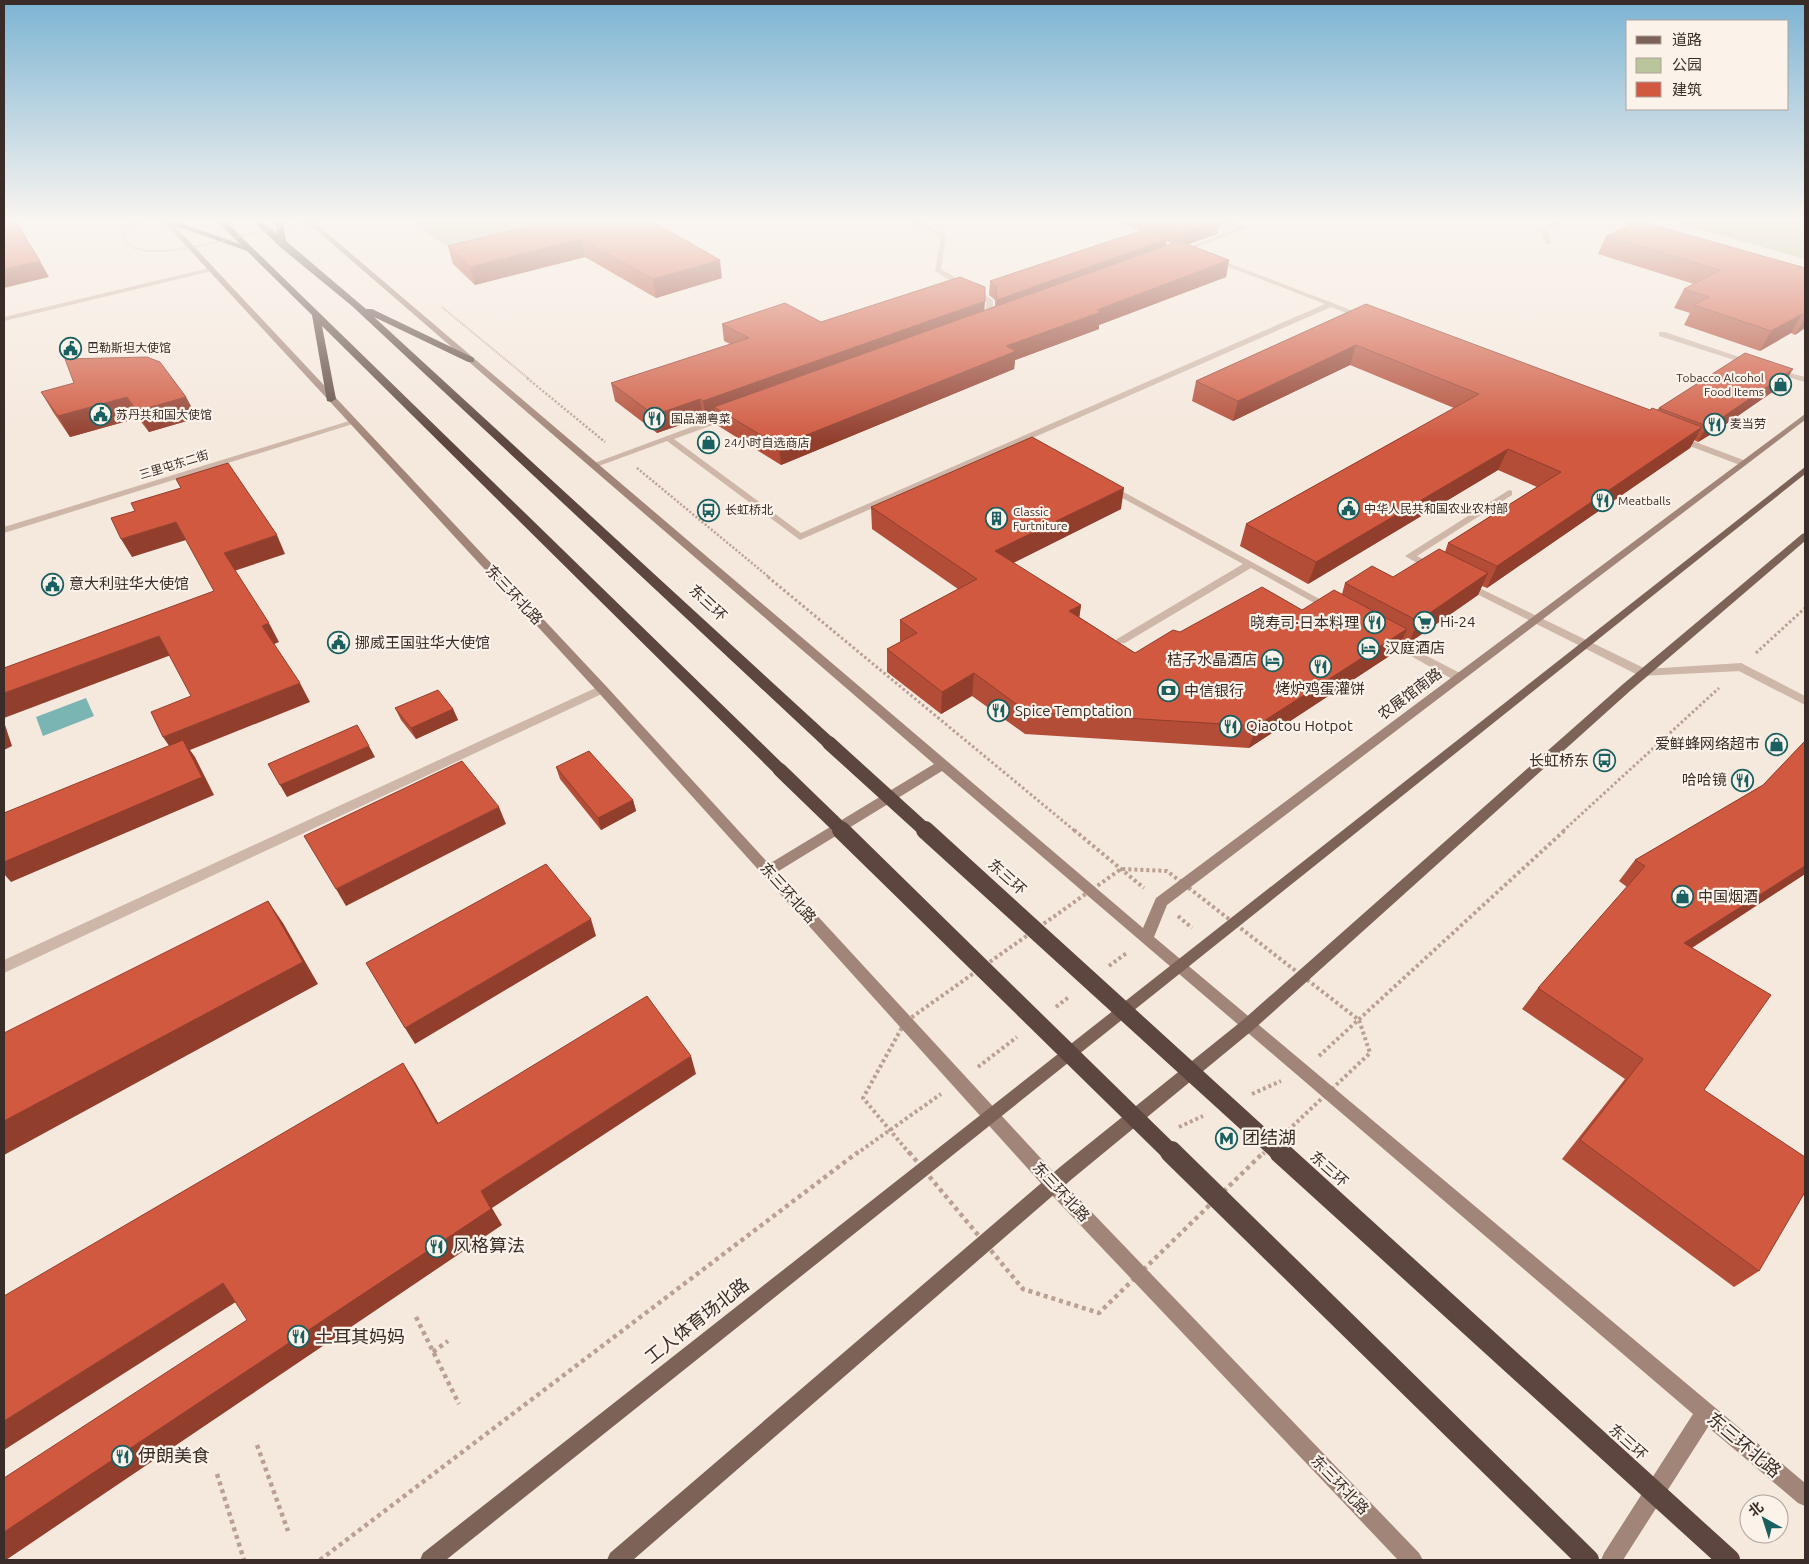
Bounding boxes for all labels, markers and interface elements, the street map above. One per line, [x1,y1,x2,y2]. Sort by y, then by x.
legend [1626,20,1789,110]
text: 道路 [1672,31,1702,48]
text: 公园 [1672,56,1702,73]
text: 建筑 [1672,81,1702,98]
public building icon: 巴勒斯坦大使馆 [59,336,83,360]
place label: 巴勒斯坦大使馆 [87,341,171,354]
place label: Tobacco Alcohol Food Items [1676,371,1764,398]
shop icon: Tobacco Alcohol Food Items [1768,373,1792,397]
public building icon: 苏丹共和国大使馆 [88,403,112,427]
restaurant icon: 国品潮粤菜 [643,407,667,431]
place label: 苏丹共和国大使馆 [116,408,212,421]
place label: 国品潮粤菜 [671,412,731,425]
restaurant icon: 麦当劳 [1702,412,1726,436]
place label: 麦当劳 [1730,417,1766,430]
shop icon: 24小时自选商店 [696,431,720,455]
place label: 24小时自选商店 [724,436,810,449]
street label: 三里屯东二街 [138,448,210,481]
restaurant icon: Meatballs [1590,489,1614,513]
place label: Meatballs [1618,494,1671,507]
public building icon: 中华人民共和国农业农村部 [1336,497,1360,521]
bus stop icon: 长虹桥北 [697,498,721,522]
place label: 中华人民共和国农业农村部 [1364,502,1508,515]
place label: 长虹桥北 [725,503,773,516]
place label: Classic Furtniture [1013,505,1068,532]
building icon: Classic Furtniture [985,507,1009,531]
street label: 东三环北路 [483,561,546,628]
public building icon: 意大利驻华大使馆 [41,572,65,596]
place label: 意大利驻华大使馆 [69,575,189,592]
street label: 东三环 [686,581,731,624]
supermarket icon: Hi-24 [1412,610,1436,634]
restaurant icon: 晓寿司·日本料理 [1363,611,1387,635]
place label: Hi-24 [1440,613,1475,630]
place label: 晓寿司·日本料理 [1250,614,1359,631]
public building icon: 挪威王国驻华大使馆 [327,631,351,655]
place label: 挪威王国驻华大使馆 [355,634,490,651]
hotel icon: 汉庭酒店 [1357,636,1381,660]
place label: 汉庭酒店 [1385,639,1445,656]
hotel icon: 桔子水晶酒店 [1261,648,1285,672]
place label: 桔子水晶酒店 [1167,651,1257,668]
restaurant icon: 烤炉鸡蛋灌饼 [1308,654,1332,678]
street label: 农展馆南路 [1375,664,1445,723]
bank icon: 中信银行 [1156,679,1180,703]
place label: 烤炉鸡蛋灌饼 [1275,680,1365,697]
place label: 中信银行 [1184,682,1244,699]
restaurant icon: Spice Temptation [987,699,1011,723]
place label: Spice Temptation [1015,702,1132,719]
restaurant icon: Qiaotou Hotpot [1218,714,1242,738]
place label: Qiaotou Hotpot [1246,717,1353,734]
shop icon: 爱鲜蜂网络超市 [1764,732,1788,756]
place label: 爱鲜蜂网络超市 [1655,735,1760,752]
bus stop icon: 长虹桥东 [1593,749,1617,773]
place label: 长虹桥东 [1529,752,1589,769]
restaurant icon: 哈哈镜 [1731,768,1755,792]
place label: 哈哈镜 [1682,771,1727,788]
street label: 东三环 [985,855,1030,898]
street label: 东三环北路 [757,859,820,926]
shop icon: 中国烟酒 [1670,885,1694,909]
place label: 中国烟酒 [1698,888,1758,905]
metro station icon: 团结湖 [1214,1126,1238,1150]
place label: 团结湖 [1242,1127,1296,1147]
street label: 东三环 [1307,1147,1352,1190]
street label: 东三环北路 [1030,1158,1093,1225]
restaurant icon: 风格算法 [425,1234,449,1258]
place label: 风格算法 [453,1235,525,1255]
street label: 工人体育场北路 [641,1274,752,1367]
restaurant icon: 土耳其妈妈 [287,1325,311,1349]
place label: 土耳其妈妈 [315,1326,405,1346]
street label: 东三环北路 [1704,1408,1786,1481]
street label: 东三环 [1606,1420,1651,1463]
restaurant icon: 伊朗美食 [110,1444,134,1468]
place label: 伊朗美食 [138,1445,210,1465]
street label: 东三环北路 [1308,1452,1373,1518]
north arrow [1739,1494,1789,1544]
text: 北 [1745,1498,1766,1520]

